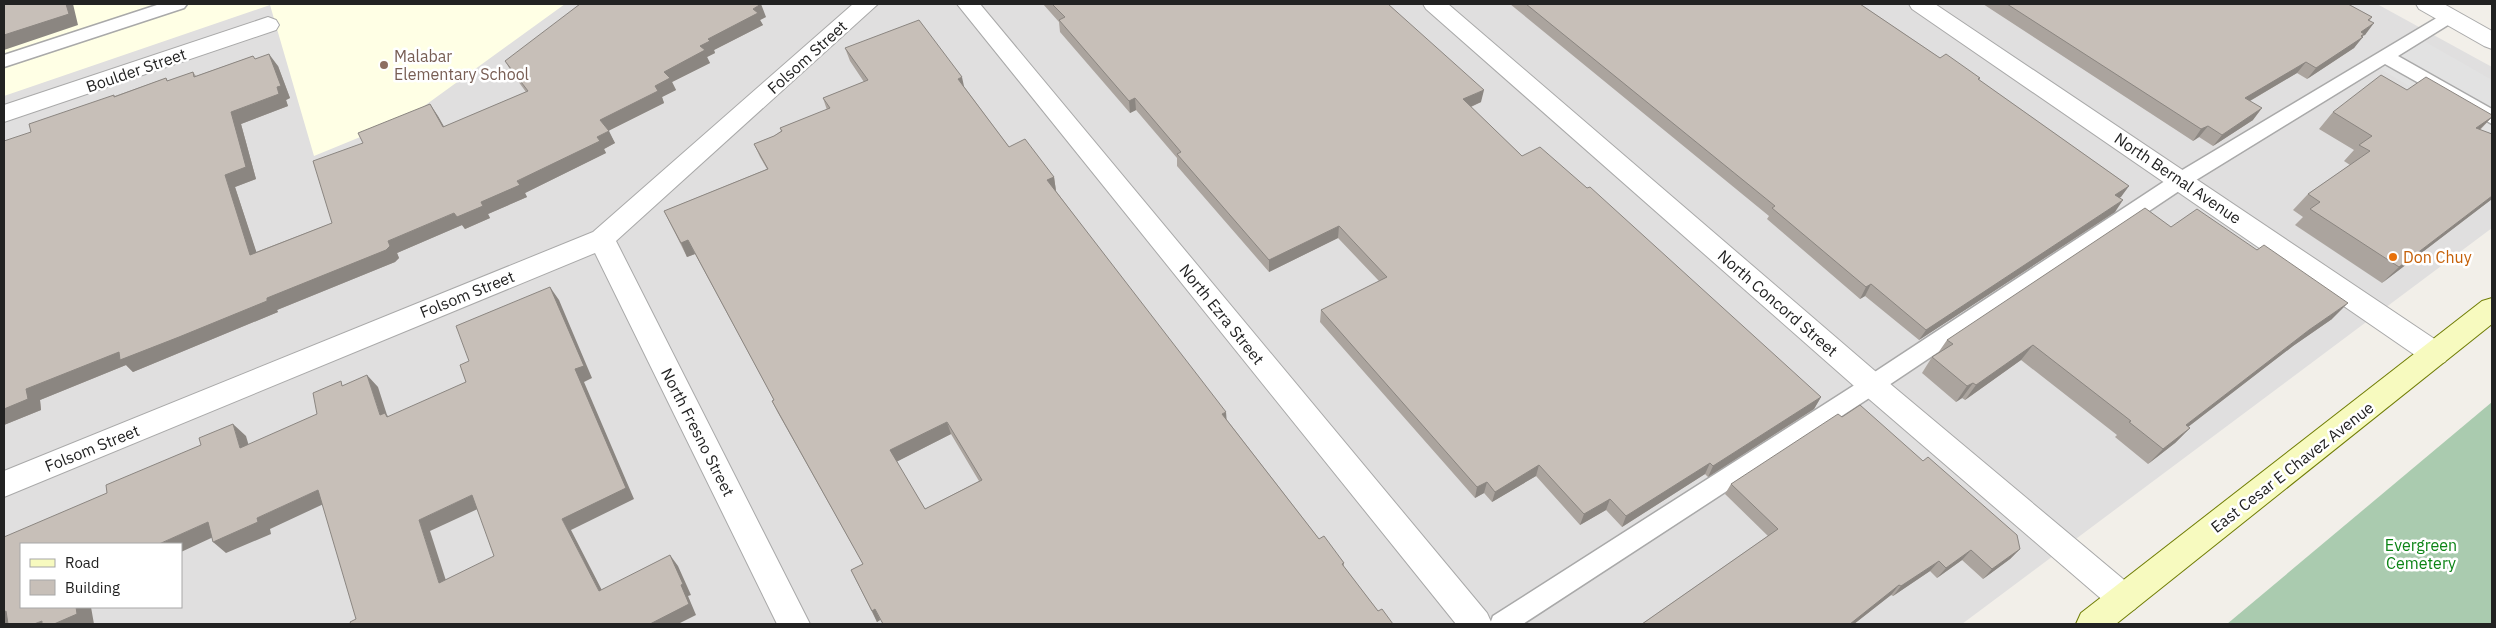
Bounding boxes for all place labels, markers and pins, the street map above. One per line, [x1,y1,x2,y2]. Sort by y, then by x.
place label: Malabar Elementary School [394,46,529,84]
marker: Malabar Elementary School [378,59,390,71]
place label: Don Chuy [2403,247,2472,267]
marker: Don Chuy [2387,251,2399,263]

